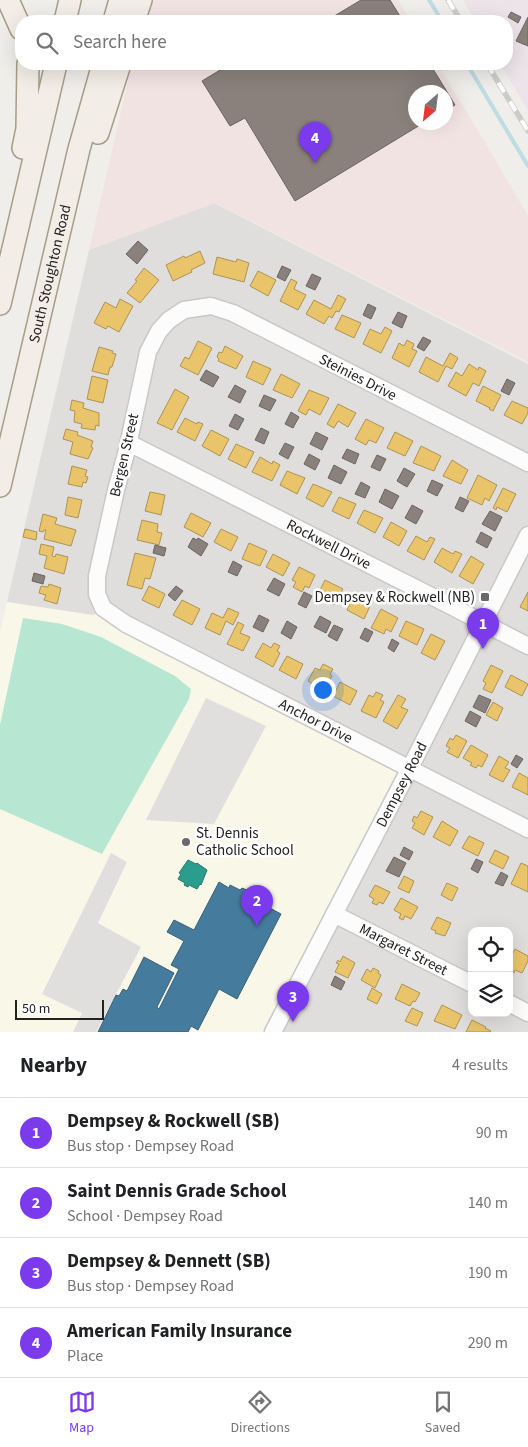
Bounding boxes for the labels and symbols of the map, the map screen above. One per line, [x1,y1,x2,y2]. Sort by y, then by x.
north arrow [408,85,453,130]
pin: 4 [299,122,331,163]
street label: South Stoughton Road [24,203,77,345]
street label: Steinies Drive [315,349,400,406]
street label: Bergen Street [105,411,144,499]
street label: Rockwell Drive [283,514,375,575]
place label: Dempsey & Rockwell (NB) [314,587,475,608]
marker: Dempsey & Rockwell (NB) [479,591,491,603]
pin: 1 [467,608,499,649]
your location [310,677,336,703]
street label: Anchor Drive [275,694,356,749]
street label: Dempsey Road [371,738,433,831]
place label: St. Dennis Catholic School [196,823,294,861]
marker: St. Dennis Catholic School [180,836,192,848]
pin: 2 [241,885,273,926]
street label: Margaret Street [356,919,451,981]
pin: 3 [277,981,309,1022]
scale bar [15,997,104,1020]

